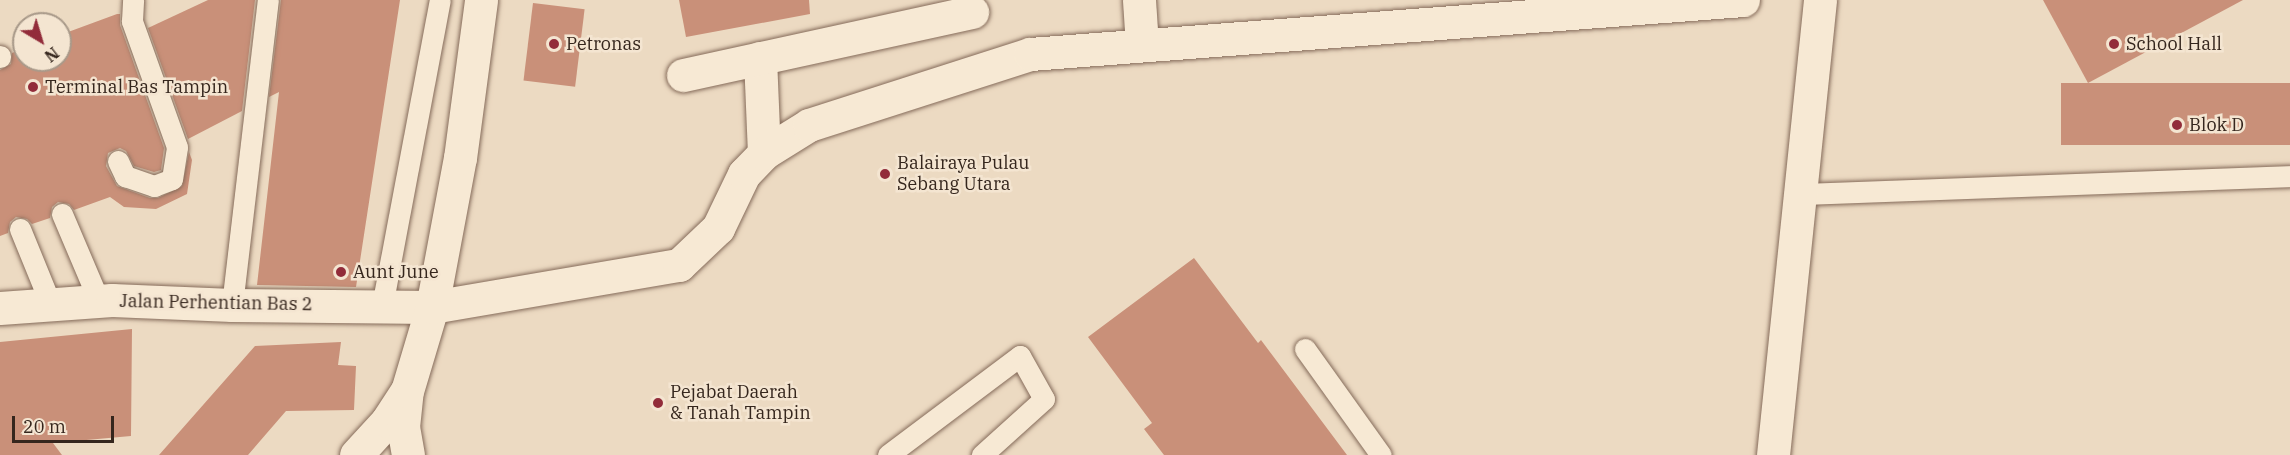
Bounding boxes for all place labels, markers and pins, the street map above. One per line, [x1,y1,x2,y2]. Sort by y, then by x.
place label: Petronas [566,33,641,55]
place label: School Hall [2126,33,2222,55]
marker: Petronas [547,37,561,51]
marker: School Hall [2107,37,2121,51]
place label: Terminal Bas Tampin [45,76,228,98]
marker: Terminal Bas Tampin [26,80,40,94]
place label: Blok D [2189,114,2244,136]
marker: Blok D [2170,118,2184,132]
place label: Balairaya Pulau Sebang Utara [897,153,1029,195]
marker: Balairaya Pulau Sebang Utara [878,167,892,181]
place label: Aunt June [353,261,439,283]
marker: Aunt June [334,265,348,279]
place label: Pejabat Daerah & Tanah Tampin [670,382,811,424]
marker: Pejabat Daerah & Tanah Tampin [651,396,665,410]

